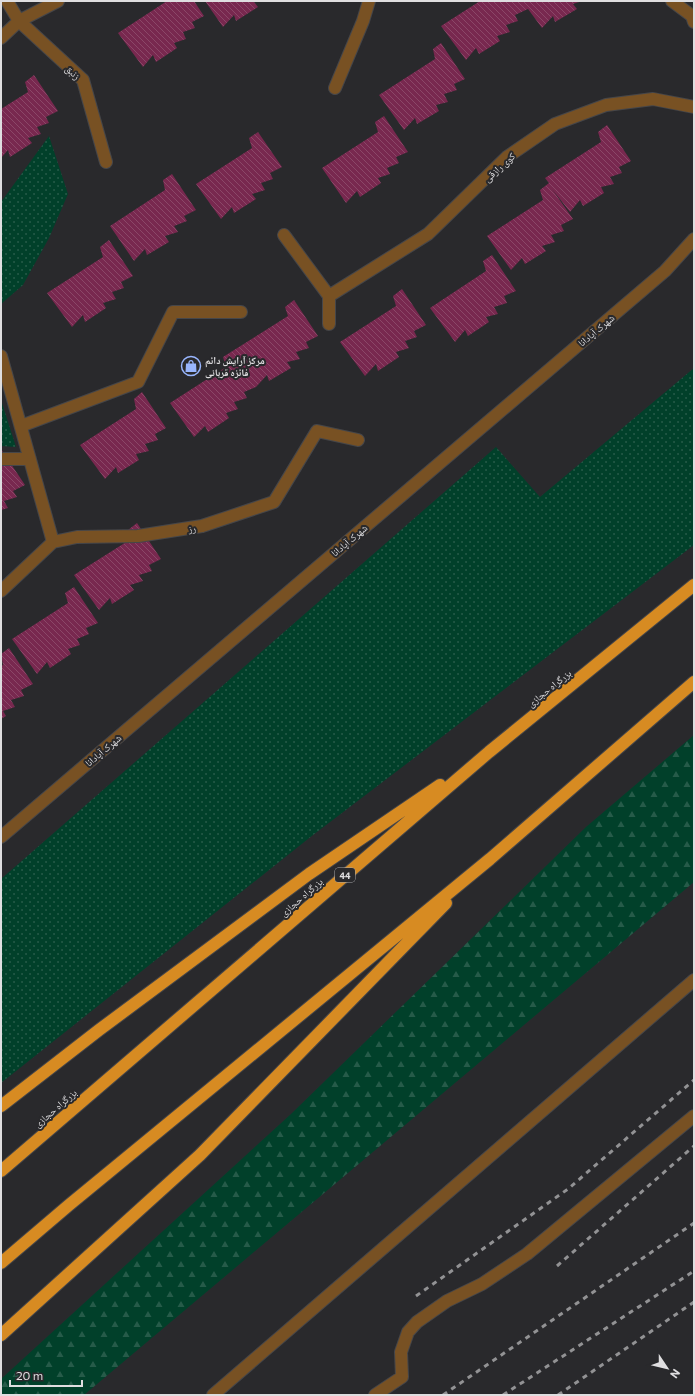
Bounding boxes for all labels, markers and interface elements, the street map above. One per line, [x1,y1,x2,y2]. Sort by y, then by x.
street label: زنبق [62,62,83,83]
street label: کوی رازقی [481,150,518,185]
street label: شهرک آپادانا [575,311,618,349]
place label: مرکز آرایش دائم فائزه قربانی [205,354,265,379]
shop icon: مرکز آرایش دائم فائزه قربانی [180,355,202,377]
street label: شهرک آپادانا [328,521,371,559]
street label: رز [186,522,197,535]
street label: بزرگراه حجازی [525,667,574,710]
street label: شهرک آپادانا [82,731,125,769]
road number: 44 [335,868,355,882]
street label: بزرگراه حجازی [277,875,326,920]
street label: بزرگراه حجازی [31,1086,80,1131]
north arrow [647,1348,687,1388]
scale bar [10,1362,82,1388]
text: N [668,1367,683,1381]
text: 20 m [16,1368,43,1382]

